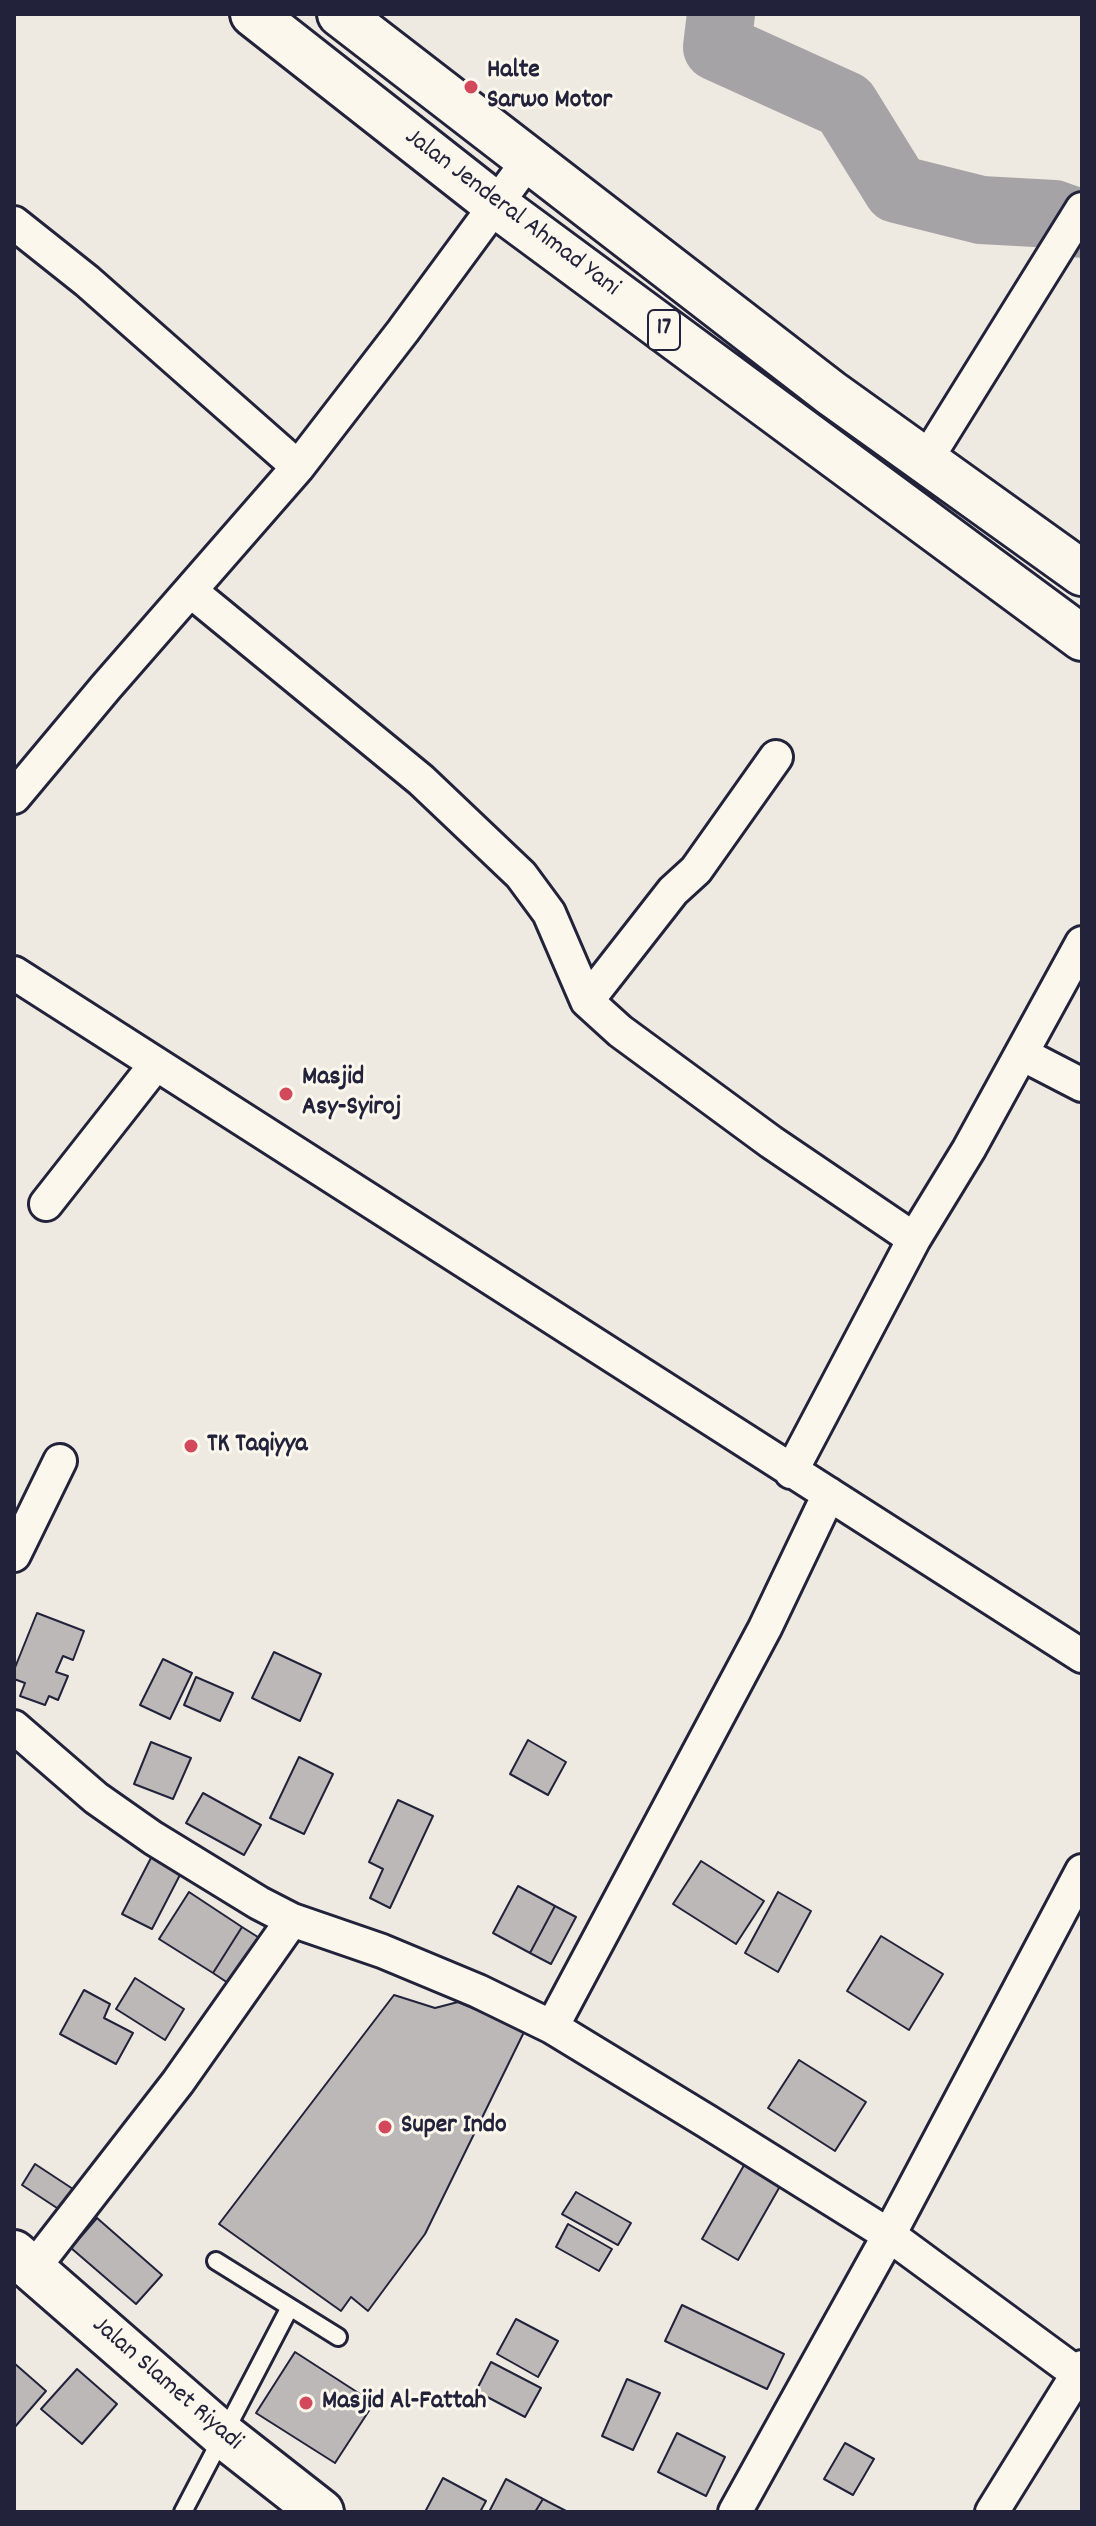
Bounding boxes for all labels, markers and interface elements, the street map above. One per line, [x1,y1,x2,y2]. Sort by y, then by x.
place label: Halte Sarwo Motor [487,56,612,118]
marker: Halte Sarwo Motor [462,78,480,96]
street label: Jalan Jenderal Ahmad Yani [397,123,625,305]
road number: 17 [648,310,680,350]
place label: Masjid Asy-Syiroj [302,1063,401,1124]
marker: Masjid Asy-Syiroj [277,1085,295,1103]
place label: TK Taqiyya [207,1430,308,1462]
marker: TK Taqiyya [182,1437,200,1455]
place label: Super Indo [401,2111,507,2143]
marker: Super Indo [376,2118,394,2136]
street label: Jalan Slamet Riyadi [84,2311,248,2459]
place label: Masjid Al-Fattah [322,2387,486,2419]
marker: Masjid Al-Fattah [297,2394,315,2412]

